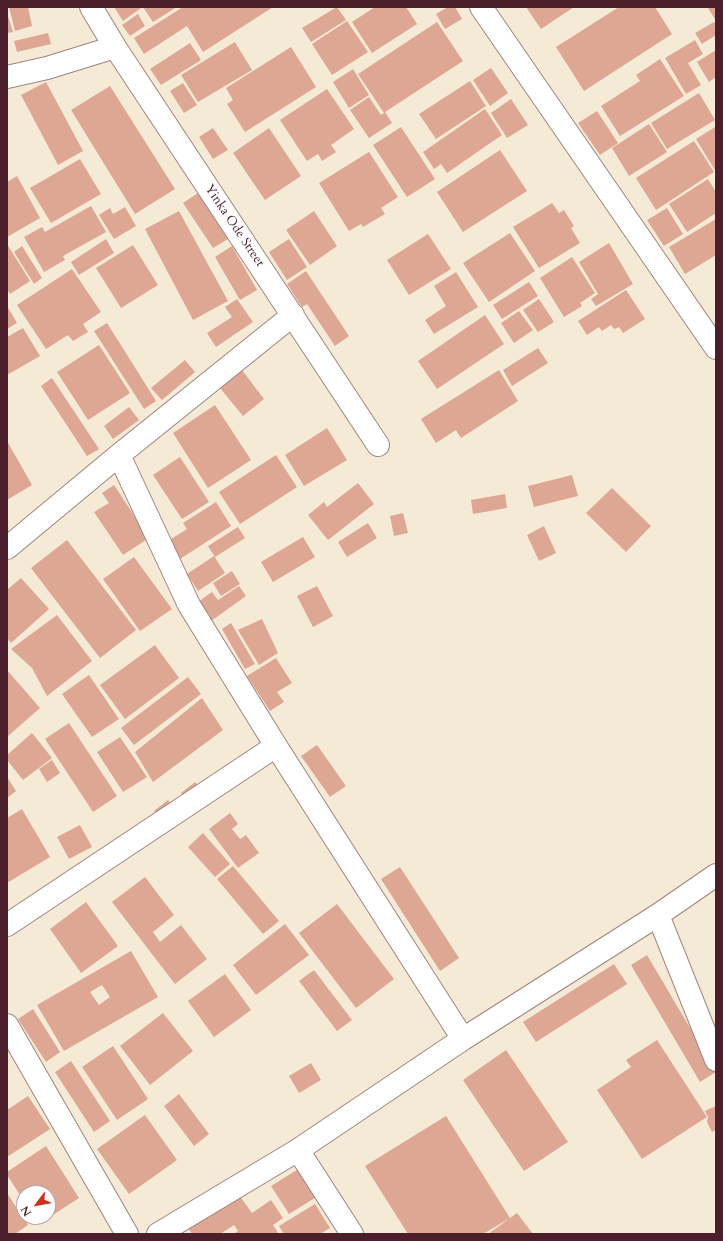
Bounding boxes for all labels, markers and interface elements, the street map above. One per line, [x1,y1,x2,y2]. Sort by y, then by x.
street label: Yinka Ode Street [201,182,267,270]
north arrow [16,1185,56,1225]
text: N [17,1203,35,1219]

